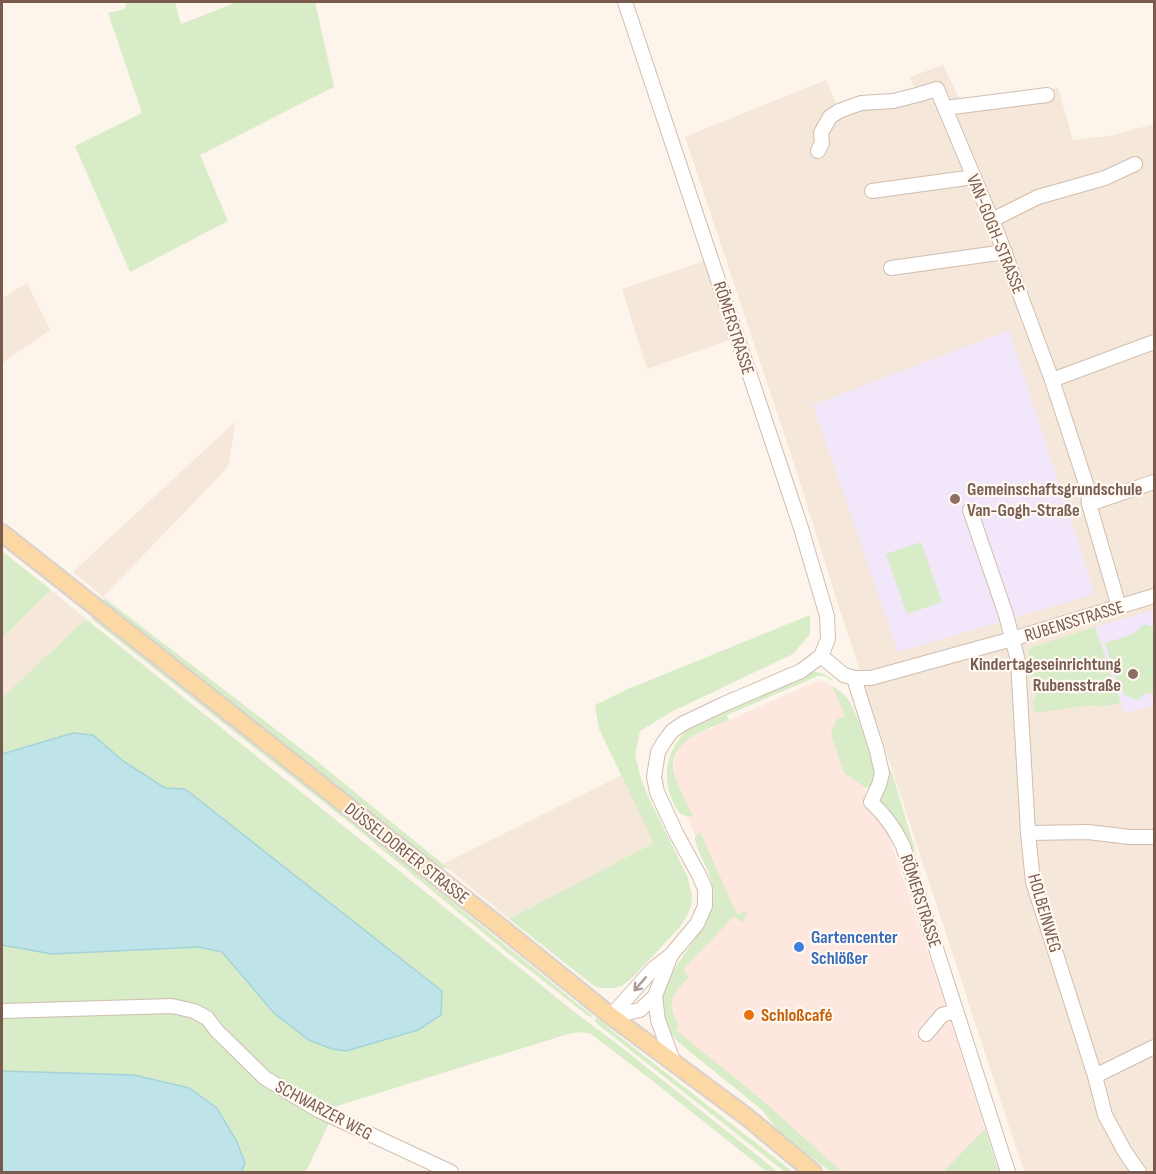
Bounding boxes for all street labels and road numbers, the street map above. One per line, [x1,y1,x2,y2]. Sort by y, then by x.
street label: VAN-GOGH-STRASSE [962,171,1029,297]
street label: RÖMERSTRASSE [709,279,758,377]
street label: RUBENSSTRASSE [1022,596,1126,646]
street label: DÜSSELDORFER STRASSE [340,798,473,908]
street label: RÖMERSTRASSE [896,852,945,950]
street label: HOLBEINWEG [1023,871,1066,955]
street label: SCHWARZER WEG [272,1076,376,1145]

